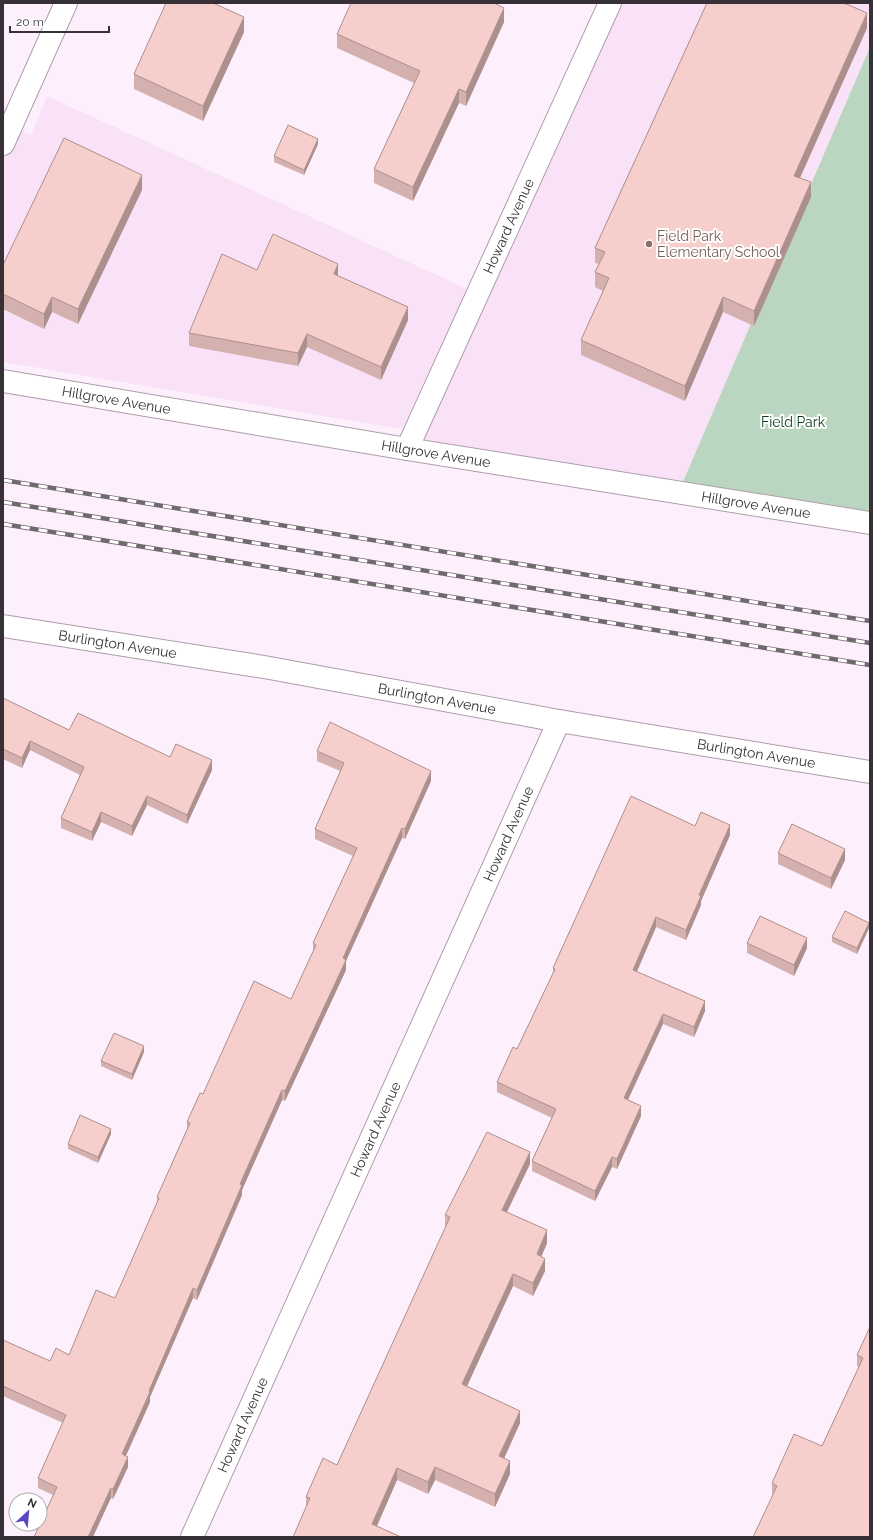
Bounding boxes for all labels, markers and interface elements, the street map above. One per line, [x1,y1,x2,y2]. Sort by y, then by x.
scale bar [10,8,109,34]
text: 20 m [16,15,44,29]
street label: Howard Avenue [480,176,537,276]
place label: Field Park Elementary School [657,228,780,260]
marker: Field Park Elementary School [644,239,654,249]
street label: Hillgrove Avenue [61,383,172,417]
park label: Field Park [761,414,826,430]
street label: Hillgrove Avenue [380,437,492,470]
street label: Hillgrove Avenue [700,488,812,521]
street label: Burlington Avenue [57,627,178,661]
street label: Burlington Avenue [377,680,497,717]
street label: Burlington Avenue [696,736,817,771]
street label: Howard Avenue [480,784,537,884]
street label: Howard Avenue [347,1079,404,1180]
street label: Howard Avenue [214,1375,271,1475]
north arrow [8,1492,48,1532]
text: N [26,1496,39,1511]

